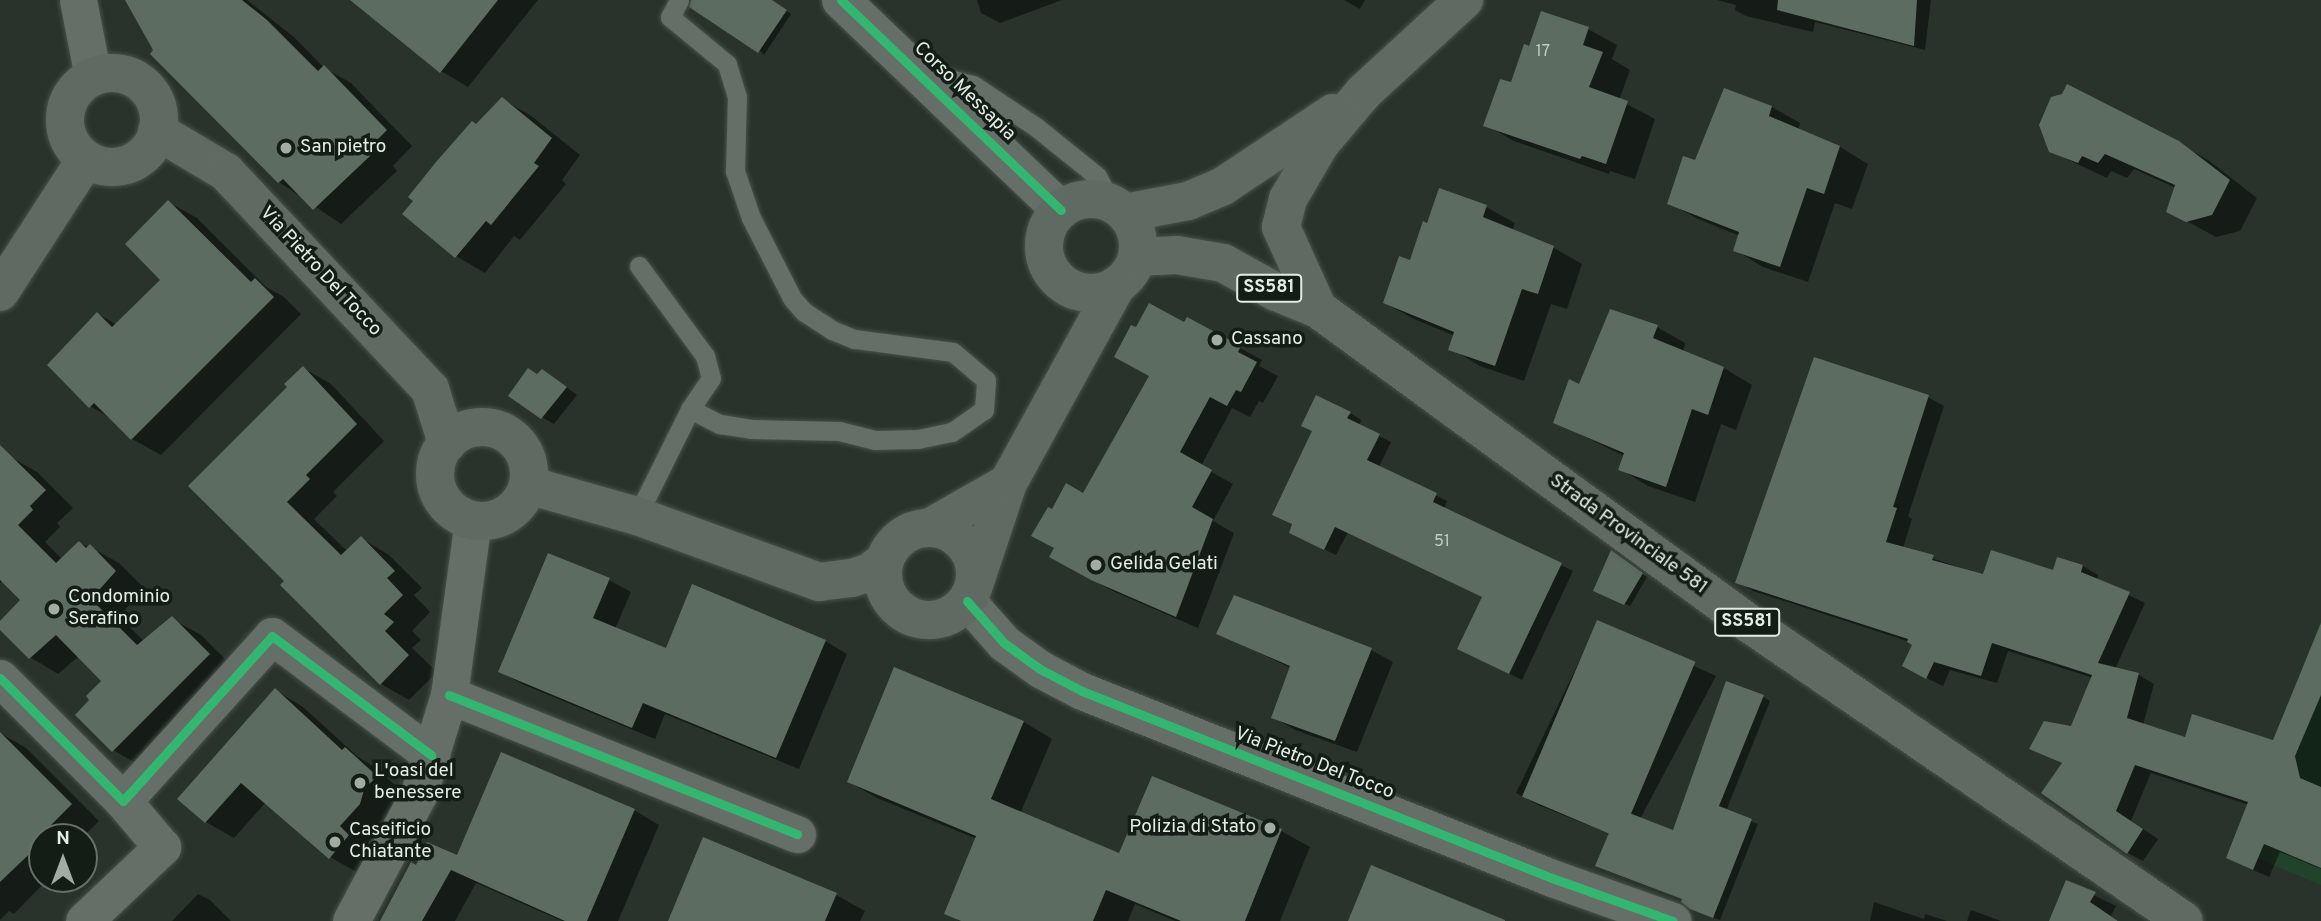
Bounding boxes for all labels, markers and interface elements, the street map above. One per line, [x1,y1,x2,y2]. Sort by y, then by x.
street label: Corso Messapia [908,38,1020,146]
house number: 17 [1536,42,1550,62]
place label: San pietro [300,137,386,159]
marker: San pietro [278,140,294,156]
street label: Via Pietro Del Tocco [254,202,386,342]
road number: SS581 [1236,274,1302,302]
place label: Cassano [1231,329,1303,351]
marker: Cassano [1209,332,1225,348]
street label: Strada Provinciale 581 [1545,470,1711,600]
house number: 51 [1434,532,1450,552]
place label: Gelida Gelati [1110,554,1218,576]
marker: Gelida Gelati [1088,557,1104,573]
place label: Condominio Serafino [68,587,170,631]
marker: Condominio Serafino [46,601,62,617]
road number: SS581 [1714,608,1780,636]
street label: Via Pietro Del Tocco [1231,723,1397,805]
place label: L'oasi del benessere [374,761,462,805]
marker: L'oasi del benessere [352,775,368,791]
place label: Polizia di Stato [1129,817,1256,839]
place label: Caseificio Chiatante [349,820,431,864]
marker: Polizia di Stato [1262,820,1278,836]
north arrow [28,823,98,893]
text: N [56,827,70,851]
marker: Caseificio Chiatante [327,834,343,850]

